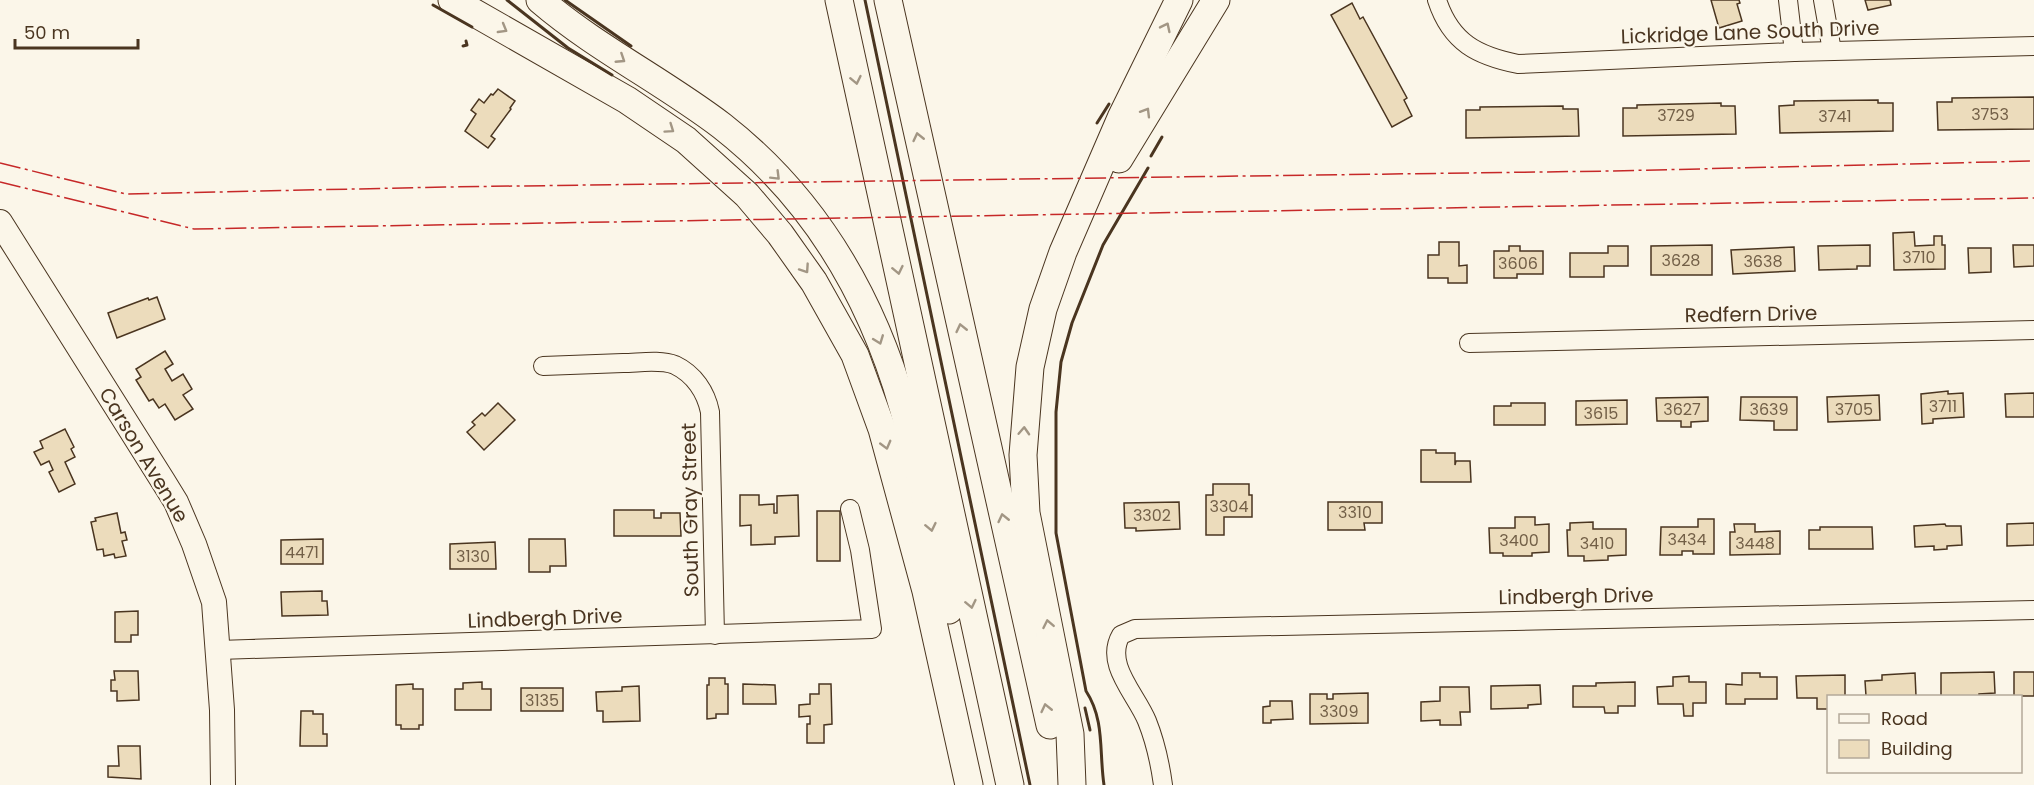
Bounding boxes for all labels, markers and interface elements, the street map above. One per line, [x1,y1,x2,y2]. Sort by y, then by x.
scale bar [15,12,138,50]
street label: Lickridge Lane South Drive [1620,13,1880,51]
text: 50 m [24,20,70,45]
one-way arrow [497,22,507,33]
one-way arrow [1158,23,1170,34]
one-way arrow [615,51,625,63]
one-way arrow [849,74,862,84]
house number: 3753 [1971,103,2009,126]
house number: 3729 [1657,104,1695,127]
house number: 3741 [1818,105,1852,128]
one-way arrow [1139,108,1151,118]
one-way arrow [664,122,675,133]
one-way arrow [913,132,926,142]
one-way arrow [768,169,779,180]
house number: 3710 [1902,246,1936,269]
house number: 3628 [1662,249,1700,272]
house number: 3638 [1743,250,1783,273]
house number: 3606 [1498,252,1538,275]
one-way arrow [798,262,809,273]
one-way arrow [891,265,904,275]
street label: Redfern Drive [1684,299,1818,329]
one-way arrow [955,323,968,333]
one-way arrow [871,334,884,345]
street label: Carson Avenue [93,382,195,528]
house number: 3711 [1929,395,1957,418]
house number: 3627 [1663,398,1701,421]
house number: 3639 [1749,398,1789,421]
house number: 3705 [1835,398,1873,421]
house number: 3615 [1584,402,1618,425]
street label: South Gray Street [674,423,706,597]
one-way arrow [1018,426,1031,435]
one-way arrow [879,439,891,449]
house number: 3304 [1210,495,1248,518]
house number: 3310 [1338,501,1372,524]
house number: 3302 [1133,504,1171,527]
one-way arrow [998,513,1011,523]
one-way arrow [924,522,937,532]
house number: 3434 [1668,528,1706,551]
house number: 3400 [1499,529,1539,552]
house number: 3410 [1580,532,1614,555]
house number: 3448 [1735,532,1775,555]
house number: 4471 [285,541,319,564]
house number: 3130 [456,545,490,568]
street label: Lindbergh Drive [1498,581,1654,611]
one-way arrow [964,599,977,609]
street label: Lindbergh Drive [467,601,623,635]
one-way arrow [1042,619,1055,629]
house number: 3135 [525,689,559,712]
legend [1827,695,2022,773]
house number: 3309 [1320,700,1358,723]
one-way arrow [1040,703,1053,713]
text: Road [1881,706,1928,731]
text: Building [1881,736,1953,761]

